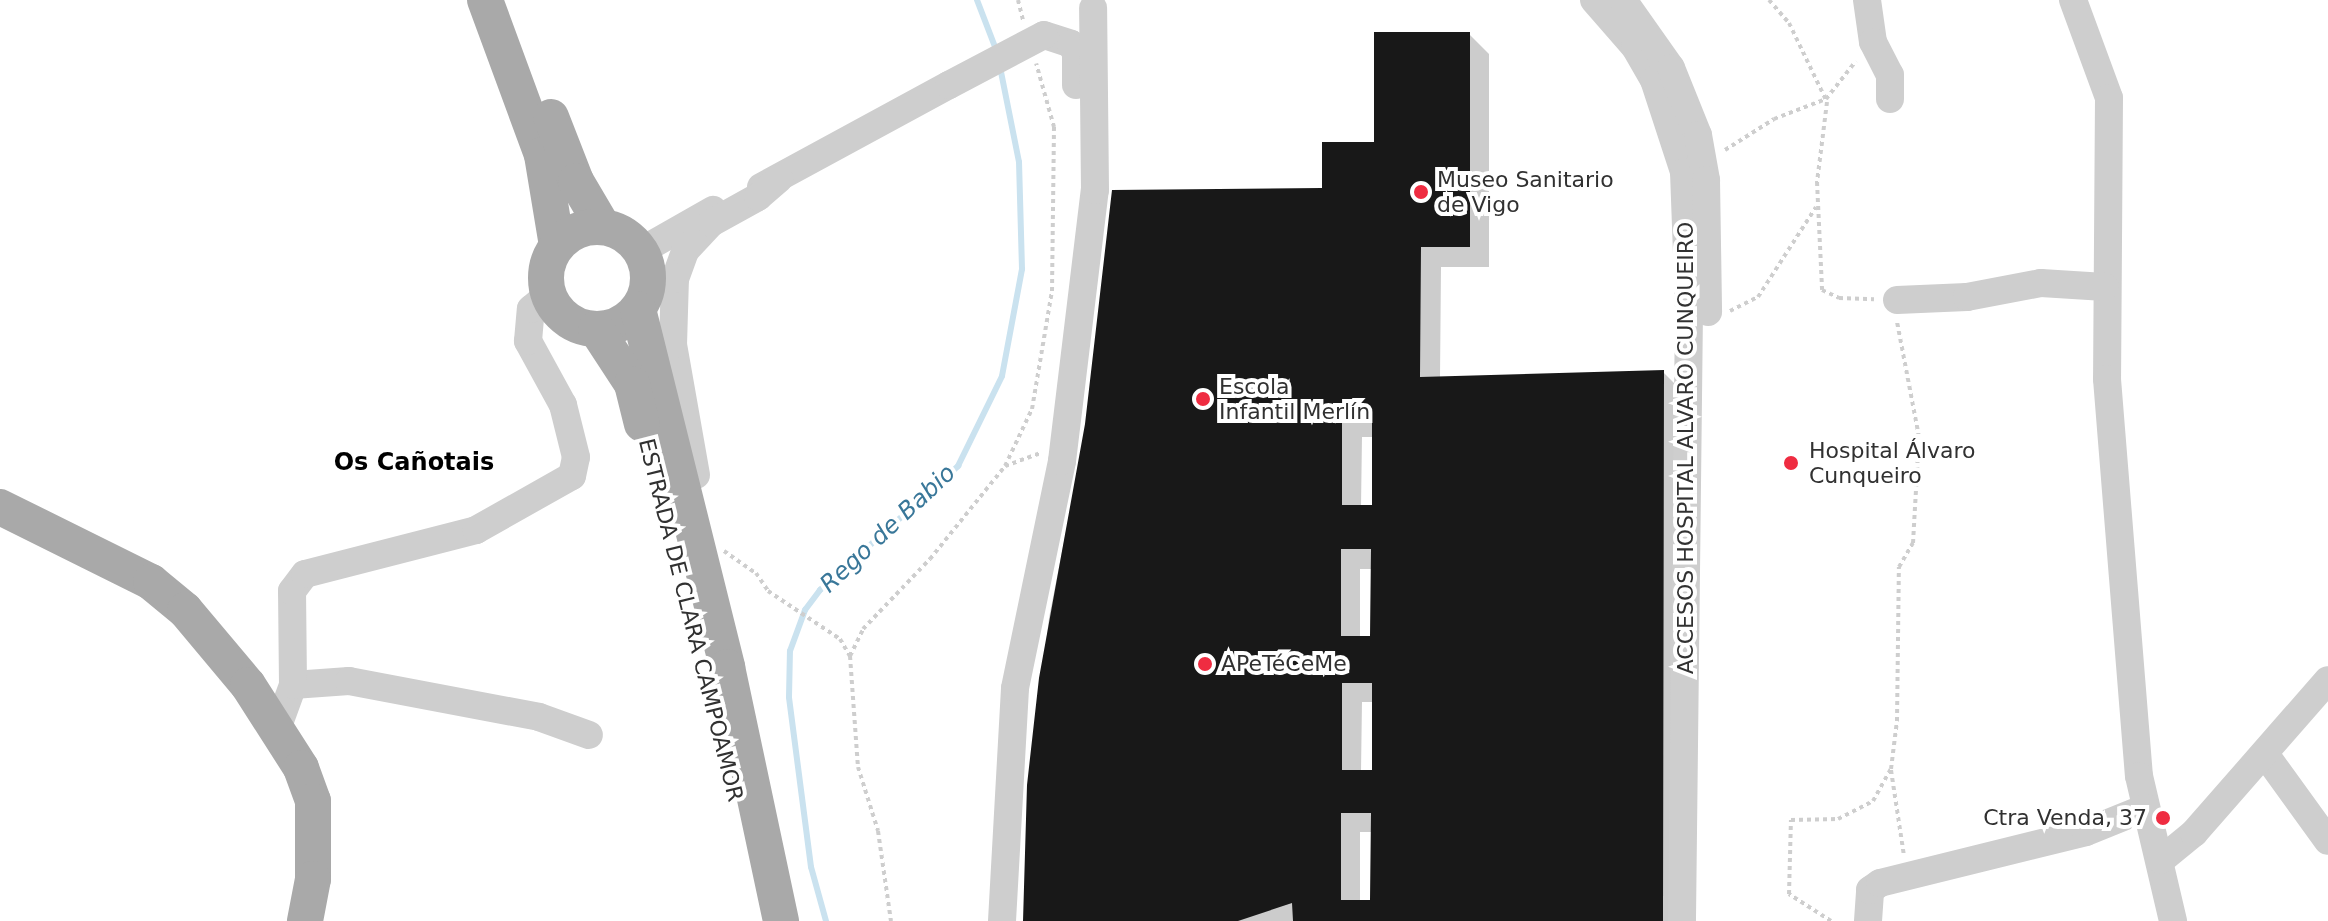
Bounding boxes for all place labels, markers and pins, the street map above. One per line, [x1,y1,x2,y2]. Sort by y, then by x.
place label: Museo Sanitario de Vigo [1437,166,1614,218]
marker: Museo Sanitario de Vigo [1412,183,1430,201]
place label: Escola Infantil Merlín [1219,373,1370,424]
marker: Escola Infantil Merlín [1194,390,1212,408]
place label: Hospital Álvaro Cunqueiro [1809,437,1975,488]
marker: Hospital Álvaro Cunqueiro [1780,452,1802,474]
place label: APeTéCeMe [1221,651,1347,677]
marker: APeTéCeMe [1196,655,1214,673]
place label: Ctra Venda, 37 [1983,805,2147,831]
marker: Ctra Venda, 37 [2154,809,2172,827]

